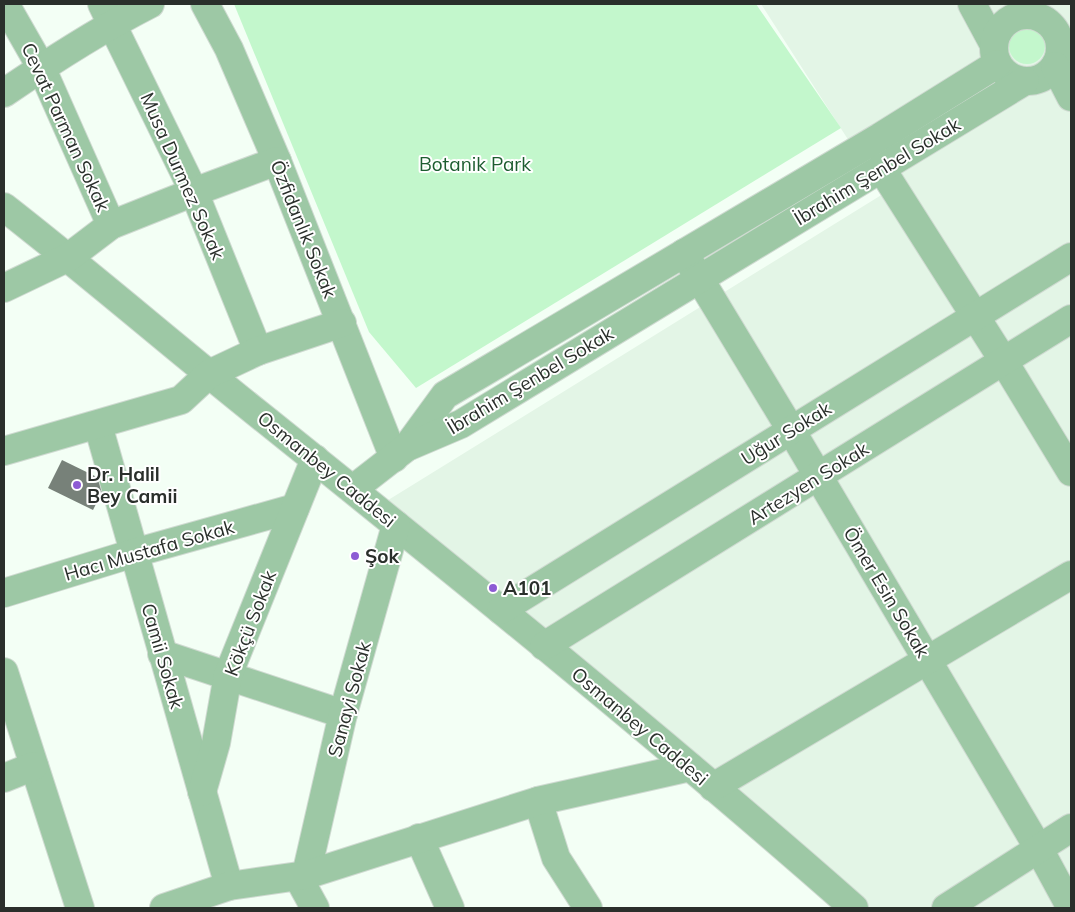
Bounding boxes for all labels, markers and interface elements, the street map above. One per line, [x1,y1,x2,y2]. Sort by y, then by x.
street label: Cevat Parman Sokak [16,39,116,215]
street label: Musa Durmez Sokak [135,89,231,264]
street label: İbrahim Şenbel Sokak [789,112,965,230]
park label: Botanik Park [419,152,531,176]
street label: Özfidanlık Sokak [265,156,343,302]
street label: İbrahim Şenbel Sokak [442,321,618,439]
street label: Uğur Sokak [737,396,836,470]
street label: Osmanbey Caddesi [253,406,401,532]
street label: Artezyen Sokak [743,436,873,530]
place label: Dr. Halil Bey Camii [87,462,177,508]
marker: Dr. Halil Bey Camii [71,479,83,491]
street label: Hacı Mustafa Sokak [61,514,237,586]
street label: Ömer Esin Sokak [839,522,936,662]
place label: Şok [365,544,400,568]
marker: Şok [349,550,361,562]
street label: Kökçü Sokak [219,567,281,679]
place label: A101 [503,576,551,600]
marker: A101 [487,582,499,594]
street label: Camii Sokak [137,601,190,712]
street label: Sanayi Sokak [322,638,376,759]
street label: Osmanbey Caddesi [567,662,713,790]

